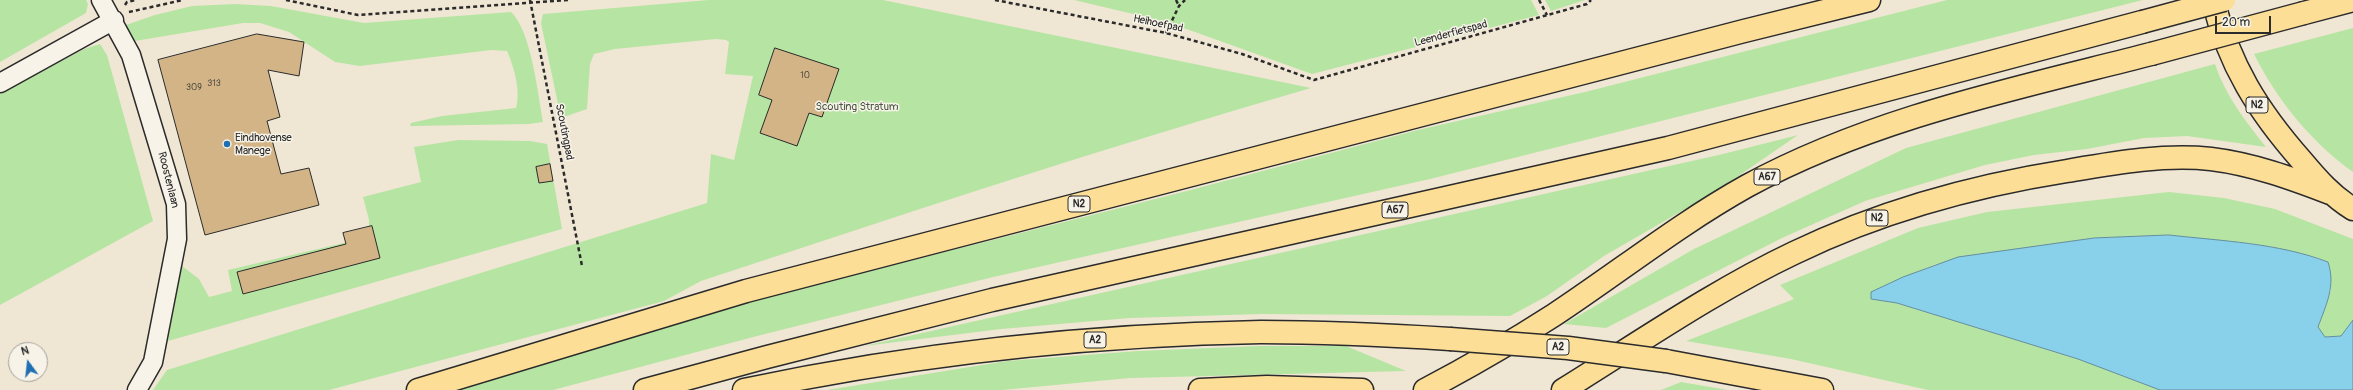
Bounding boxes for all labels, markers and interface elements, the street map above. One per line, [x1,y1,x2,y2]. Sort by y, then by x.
scale bar [2217,8,2273,34]
street label: Heihoefpad [1132,12,1184,36]
text: 20 m [2222,15,2250,30]
street label: Leenderfietspad [1413,18,1489,50]
house number: 10 [800,71,810,81]
house number: 313 [207,79,221,89]
house number: 309 [186,83,202,93]
road number: N2 [2246,97,2268,113]
park label: Scouting Stratum [816,100,898,114]
street label: Scoutingpad [552,103,576,161]
place label: Eindhovense Manege [235,131,292,157]
marker: Eindhovense Manege [222,139,232,149]
street label: Roostenlaan [155,150,181,210]
road number: A67 [1754,169,1780,185]
road number: N2 [1068,196,1090,212]
road number: A67 [1382,202,1408,218]
road number: N2 [1866,210,1888,226]
road number: A2 [1084,332,1106,348]
road number: A2 [1547,339,1569,355]
north arrow [8,342,48,382]
text: N [20,344,30,358]

